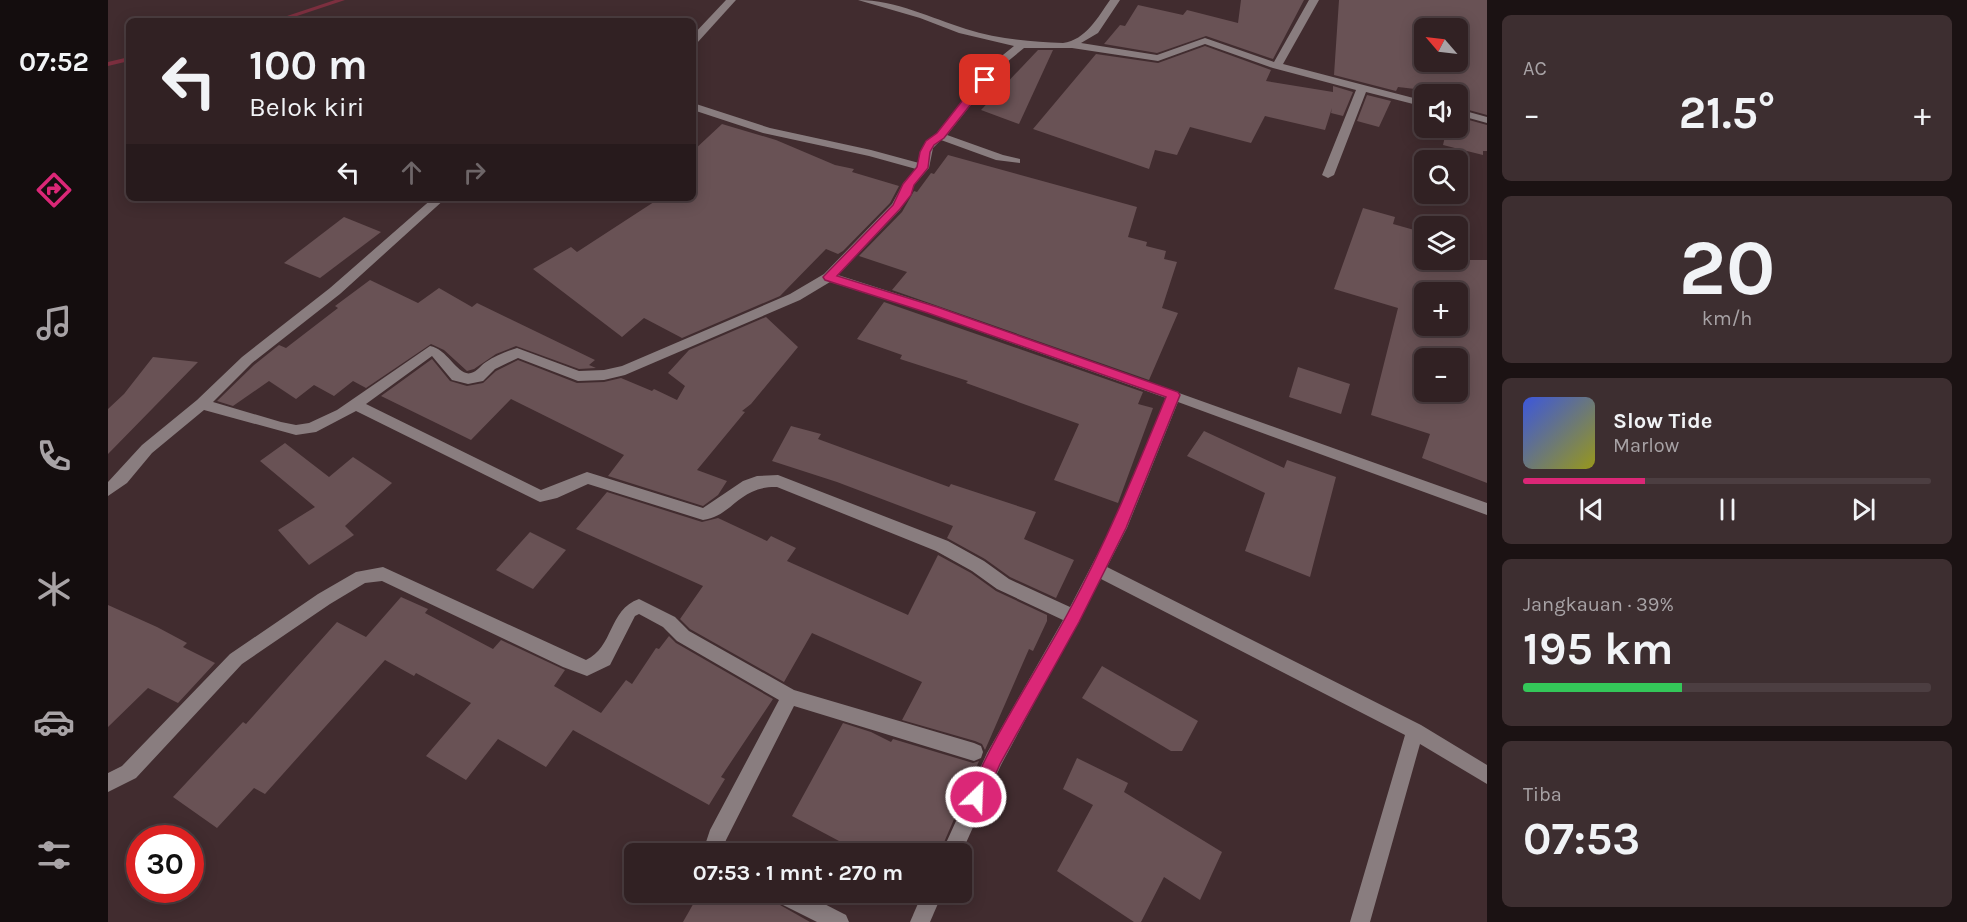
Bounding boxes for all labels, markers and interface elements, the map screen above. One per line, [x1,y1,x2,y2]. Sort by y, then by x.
north arrow [1414,18,1468,72]
map controls [1414,18,1468,402]
text: 100 m [249,40,368,90]
icon: left [150,42,228,120]
text: 07:52 [19,46,89,78]
pin [959,54,1010,105]
text: AC [1523,57,1547,80]
icon: arrive [968,63,1001,96]
button: sound [1414,84,1468,138]
text: 21.5° [1679,87,1775,139]
text: Belok kiri [249,91,365,123]
text: − [1523,95,1540,133]
text: + [1914,95,1931,133]
button: search [1414,150,1468,204]
icon: left [332,156,365,189]
icon: ahead [395,156,428,189]
icon: right [458,156,491,189]
icon: directions [33,169,75,211]
button: layers [1414,216,1468,270]
text: 20 [1679,222,1775,314]
button: + [1414,282,1468,336]
icon: music [33,302,75,344]
text: km/h [1702,307,1752,330]
button: − [1414,348,1468,402]
text: Slow Tide [1613,408,1713,434]
text: Marlow [1613,434,1679,457]
icon: phone [33,435,75,477]
icon: previous [1575,493,1608,526]
icon: pause [1711,493,1744,526]
icon: next [1847,493,1880,526]
icon: climate [33,568,75,610]
text: Jangkauan · 39% [1523,593,1674,616]
text: 195 km [1523,623,1673,675]
icon: car [33,701,75,743]
position arrow [944,765,1008,829]
text: Tiba [1523,783,1562,806]
text: 07:53 [1523,813,1640,865]
speed limit sign: 30 [126,825,204,903]
icon: filters [33,834,75,876]
text: 07:53 · 1 mnt · 270 m [693,860,903,886]

